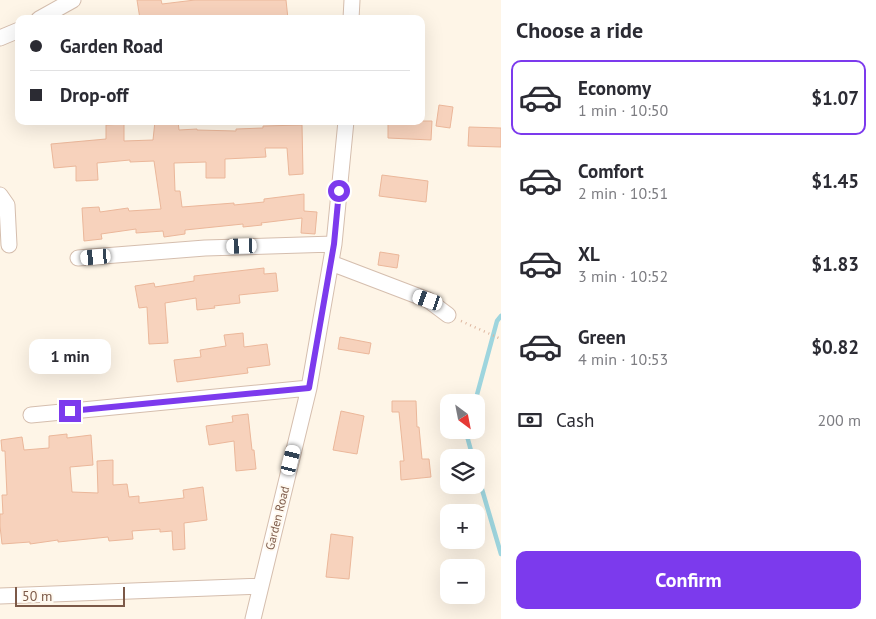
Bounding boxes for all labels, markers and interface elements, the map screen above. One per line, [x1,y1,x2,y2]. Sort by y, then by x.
text: Choose a ride [516,16,643,44]
text: Garden Road [60,34,163,58]
icon: car [518,75,563,120]
text: Economy [578,76,651,100]
text: Drop-off [60,83,128,107]
text: $1.07 [811,86,859,110]
text: 1 min · 10:50 [578,100,668,120]
icon: car [518,158,563,203]
text: Comfort [578,159,644,183]
text: $1.45 [811,169,859,193]
route start [328,180,350,202]
text: 2 min · 10:51 [578,183,668,203]
car [226,238,257,254]
icon: car [518,241,563,286]
text: XL [578,242,600,266]
car [80,248,111,266]
text: $1.83 [811,252,859,276]
text: 3 min · 10:52 [578,266,668,286]
car [411,288,444,312]
icon: car [518,324,563,369]
text: Green [578,325,626,349]
text: $0.82 [811,335,859,359]
callout: 1 min [29,338,111,374]
text: 1 min [50,346,90,366]
text: 4 min · 10:53 [578,349,668,369]
north arrow [440,394,485,439]
map controls [440,394,485,604]
route end [59,400,81,422]
icon: cash [516,406,544,434]
text: Cash [556,408,594,432]
text: 200 m [818,410,861,430]
car [280,444,301,476]
button: layers [440,449,485,494]
street label: Garden Road [262,485,292,551]
button: + [440,504,485,549]
button: Confirm [516,551,861,609]
button: − [440,559,485,604]
scale bar [15,584,125,607]
text: 50 m [22,587,52,605]

